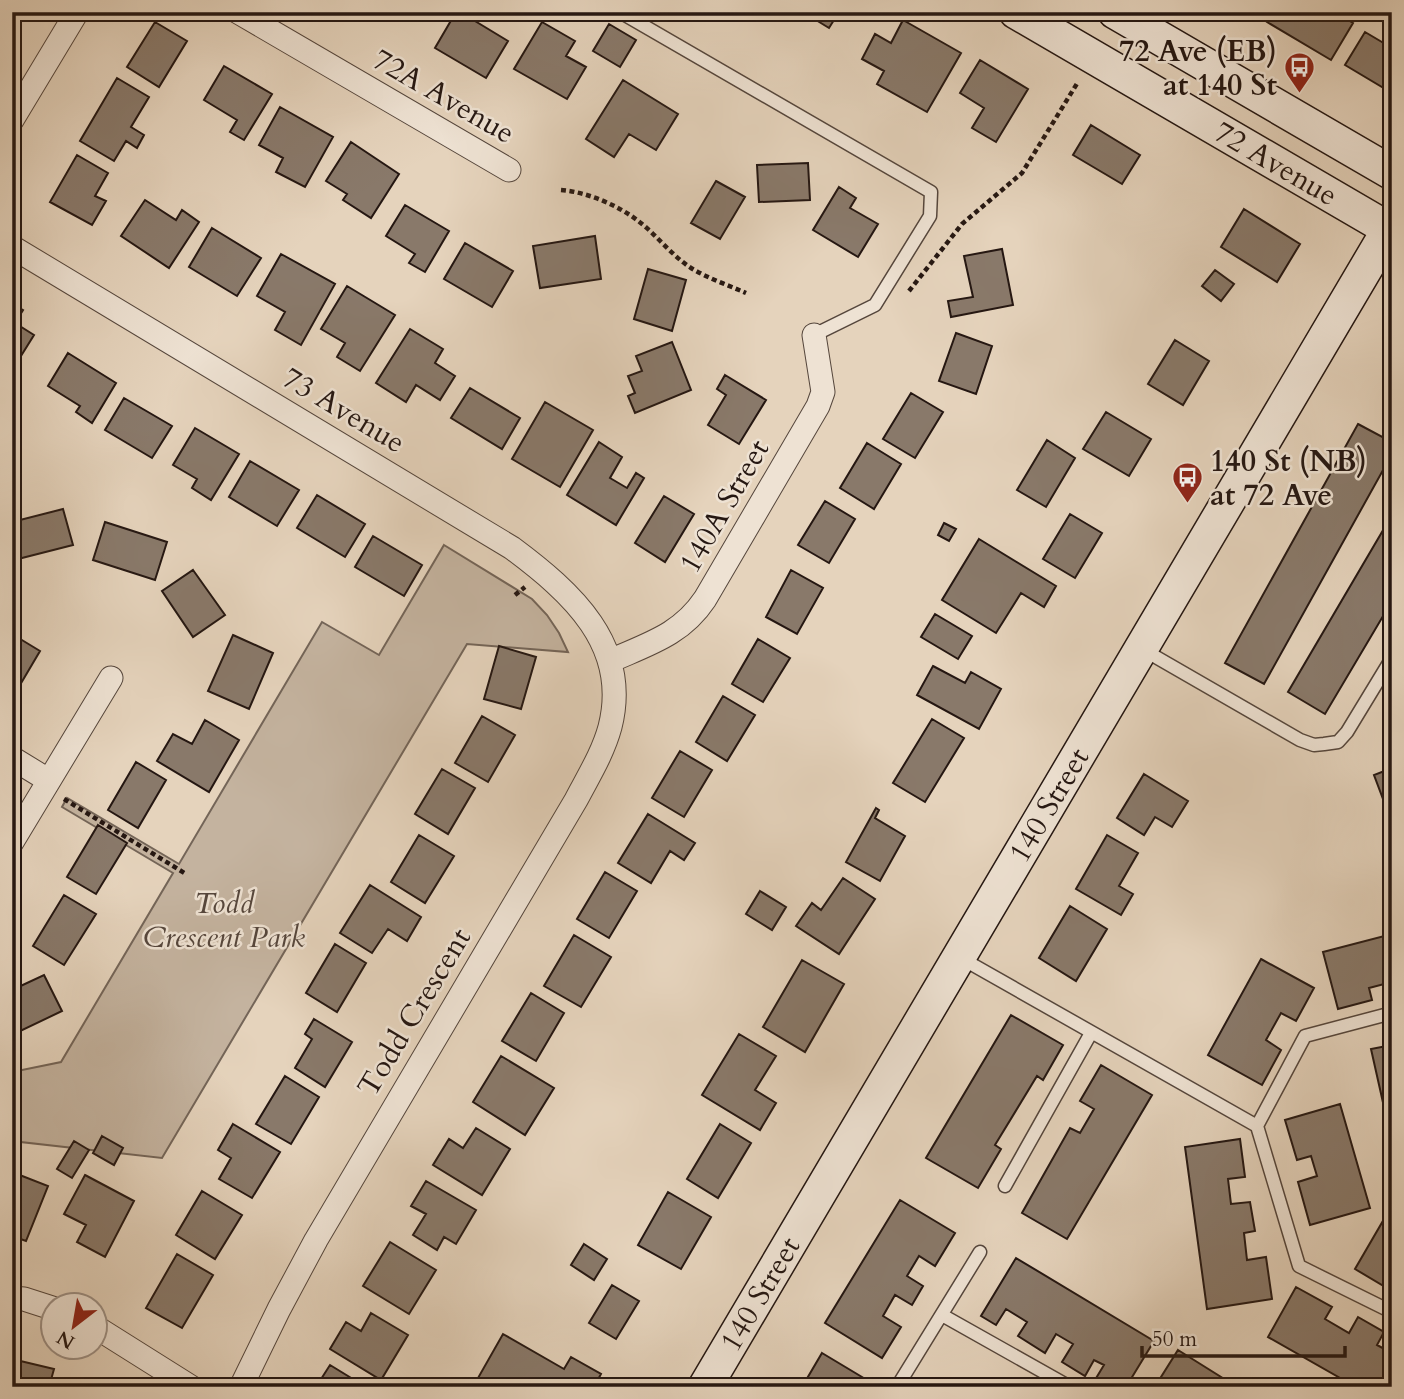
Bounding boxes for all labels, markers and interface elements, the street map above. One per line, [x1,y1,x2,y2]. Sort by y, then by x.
place label: 72 Ave (EB) at 140 St [1119,31,1277,106]
street label: 72A Avenue [365,39,522,154]
bus stop icon: 72 Ave (EB) at 140 St [1283,51,1317,95]
street label: 72 Avenue [1207,112,1345,216]
street label: 73 Avenue [275,358,413,463]
street label: 140A Street [670,432,779,580]
place label: 140 St (NB) at 72 Ave [1210,441,1367,516]
bus stop icon: 140 St (NB) at 72 Ave [1170,461,1204,505]
street label: 140 Street [999,740,1099,870]
park label: Todd Crescent Park [143,883,305,958]
street label: Todd Crescent [348,920,481,1104]
street label: 140 Street [711,1229,810,1359]
north arrow [38,1290,108,1360]
scale bar [1142,1315,1344,1359]
text: N [52,1324,80,1355]
text: 50 m [1152,1325,1197,1354]

